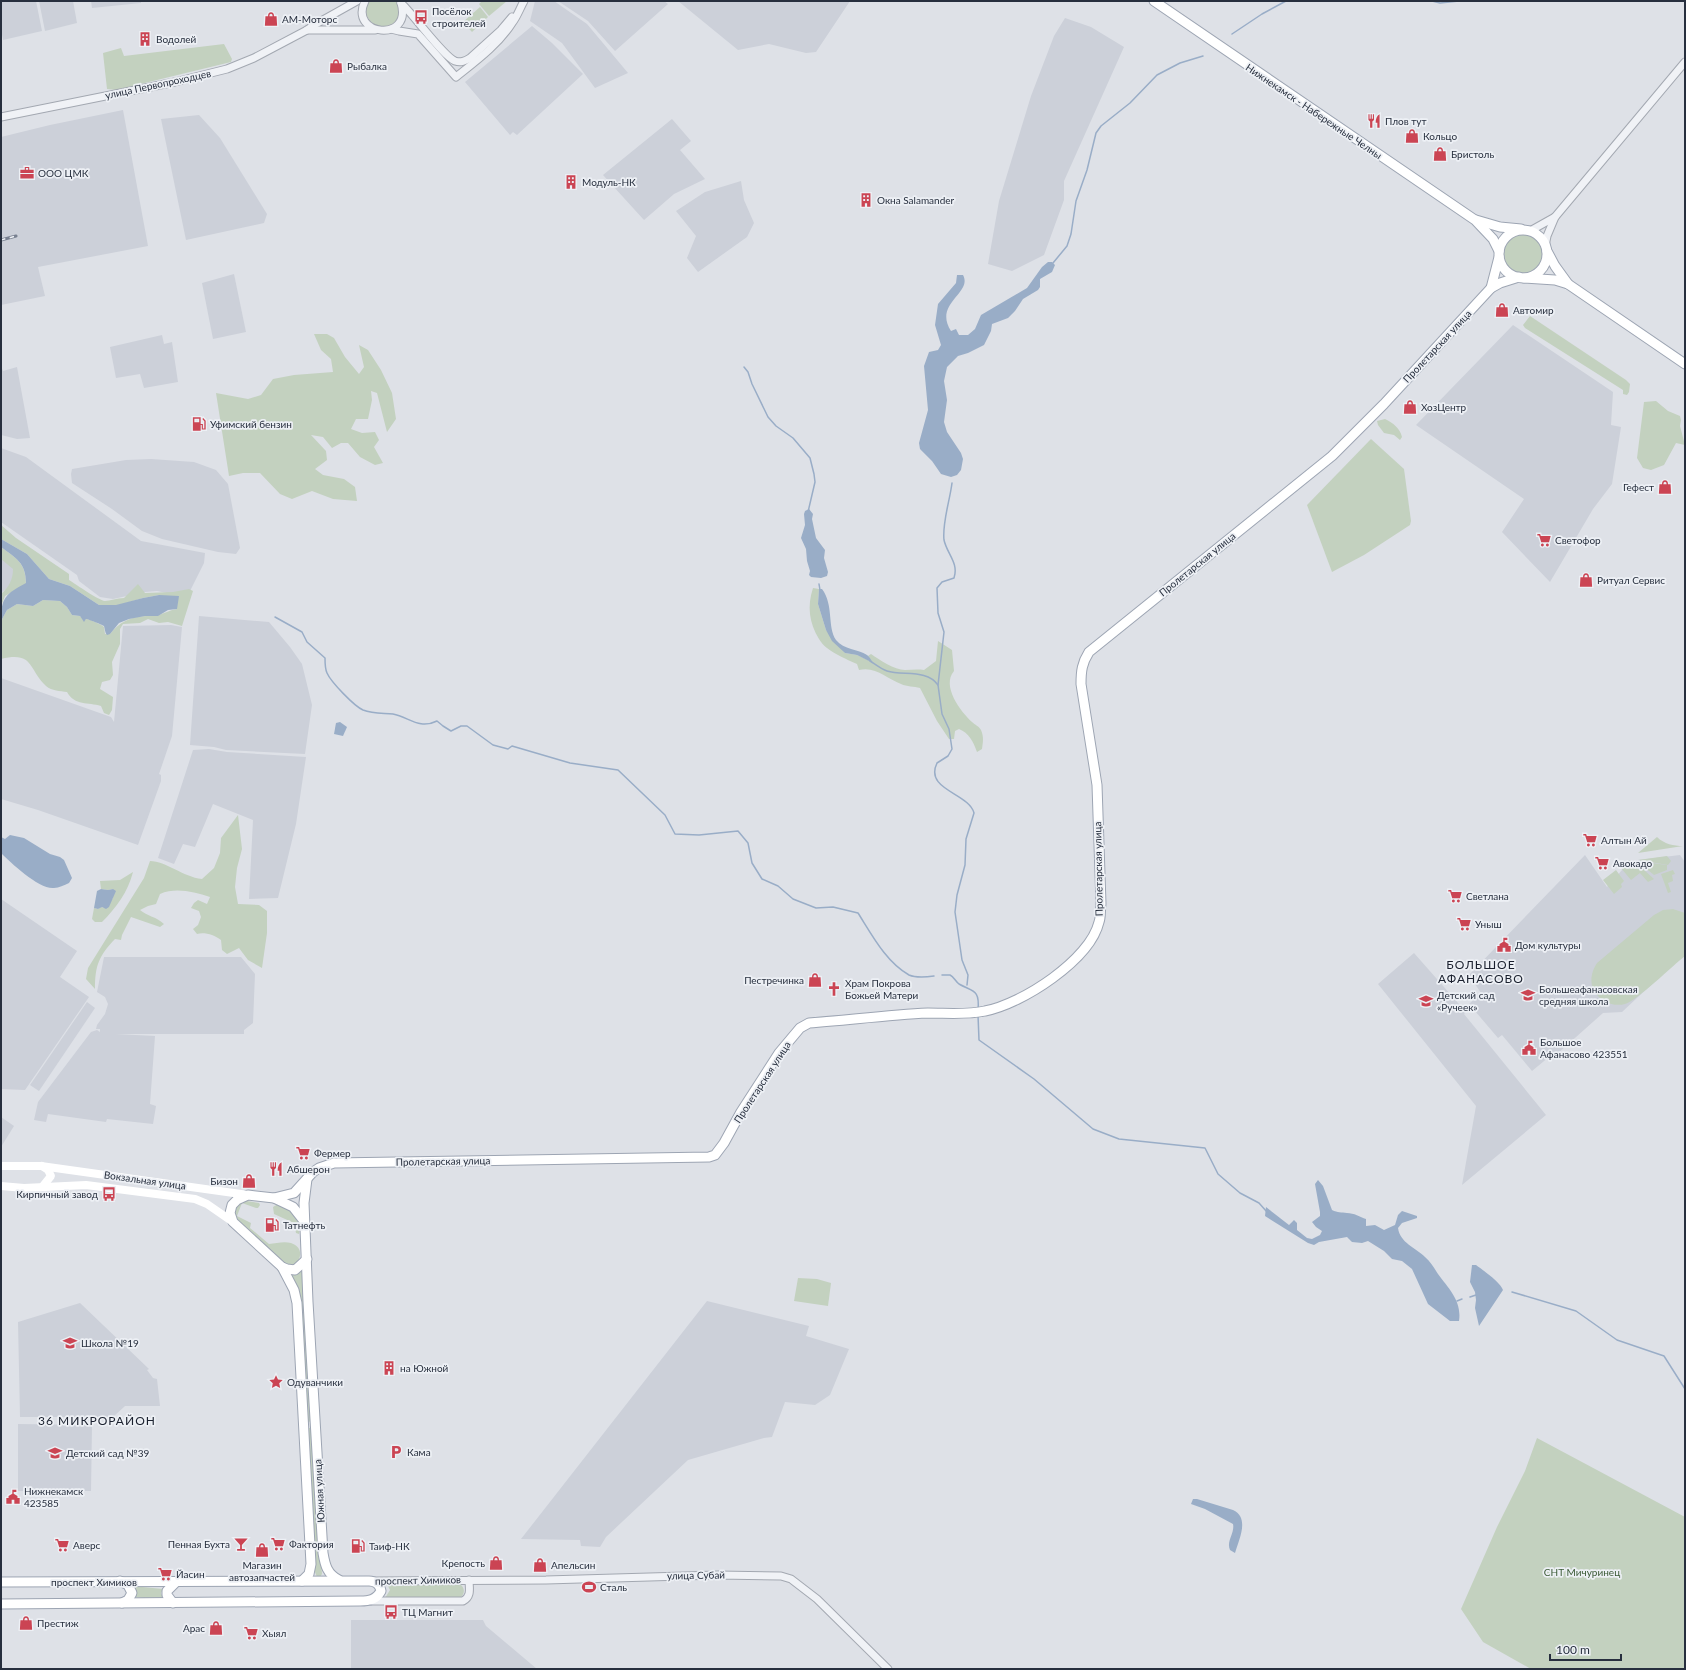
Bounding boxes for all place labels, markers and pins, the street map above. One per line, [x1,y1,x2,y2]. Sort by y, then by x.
place label: Посёлок строителей [432,5,486,29]
bus stop icon: Посёлок строителей [413,9,429,25]
shop icon: АМ-Моторс [263,11,279,27]
place label: АМ-Моторс [282,13,337,25]
building icon: Водолей [137,31,153,47]
place label: Водолей [156,33,197,45]
shop icon: Рыбалка [328,58,344,74]
place label: Рыбалка [347,60,387,72]
restaurant icon: Плов тут [1366,113,1382,129]
place label: Плов тут [1385,115,1427,127]
shop icon: Кольцо [1404,128,1420,144]
place label: Кольцо [1423,130,1457,142]
shop icon: Бристоль [1432,146,1448,162]
place label: Бристоль [1451,148,1494,160]
office icon: ООО ЦМК [19,165,35,181]
place label: ООО ЦМК [38,167,89,179]
building icon: Модуль-НК [563,174,579,190]
place label: Модуль-НК [582,176,636,188]
building icon: Окна Salamander [858,192,874,208]
place label: Окна Salamander [877,194,955,206]
shop icon: Автомир [1494,302,1510,318]
place label: Автомир [1513,304,1554,316]
shop icon: ХозЦентр [1402,399,1418,415]
place label: ХозЦентр [1421,401,1467,413]
fuel station icon: Уфимский бензин [191,416,207,432]
place label: Уфимский бензин [210,418,292,430]
shop icon: Гефест [1657,479,1673,495]
place label: Гефест [1623,481,1654,493]
supermarket icon: Светофор [1536,532,1552,548]
place label: Светофор [1555,534,1601,546]
shop icon: Ритуал Сервис [1578,572,1594,588]
place label: Ритуал Сервис [1597,574,1665,586]
supermarket icon: Алтын Ай [1582,832,1598,848]
place label: Алтын Ай [1601,834,1647,846]
supermarket icon: Авокадо [1594,855,1610,871]
place label: Авокадо [1613,857,1653,869]
supermarket icon: Светлана [1447,888,1463,904]
place label: Светлана [1466,890,1509,902]
supermarket icon: Уныш [1456,916,1472,932]
place label: Уныш [1475,918,1502,930]
public building icon: Дом культуры [1496,937,1512,953]
place label: Дом культуры [1515,939,1581,951]
shop icon: Пестречинка [807,972,823,988]
place label: Пестречинка [744,974,804,986]
place label: Храм Покрова Божьей Матери [845,977,919,1001]
church icon: Храм Покрова Божьей Матери [826,981,842,997]
place label: Большеафанасовская средняя школа [1539,983,1638,1007]
school or university icon: Большеафанасовская средняя школа [1520,987,1536,1003]
place label: Детский сад «Ручеек» [1437,989,1495,1013]
school or university icon: Детский сад «Ручеек» [1418,993,1434,1009]
place label: Большое Афанасово 423551 [1540,1036,1628,1060]
public building icon: Большое Афанасово 423551 [1521,1040,1537,1056]
supermarket icon: Фермер [295,1145,311,1161]
place label: Фермер [314,1147,351,1159]
restaurant icon: Абшерон [268,1161,284,1177]
place label: Абшерон [287,1163,330,1175]
shop icon: Бизон [241,1173,257,1189]
place label: Бизон [210,1175,238,1187]
bus stop icon: Кирпичный завод [101,1186,117,1202]
place label: Кирпичный завод [16,1188,98,1200]
fuel station icon: Татнефть [264,1217,280,1233]
place label: Татнефть [283,1219,325,1231]
school or university icon: Школа №19 [62,1335,78,1351]
place label: Школа №19 [81,1337,139,1349]
building icon: на Южной [381,1360,397,1376]
place label: на Южной [400,1362,449,1374]
place icon: Одуванчики [268,1374,284,1390]
place label: Одуванчики [287,1376,343,1388]
parking icon: Кама [388,1444,404,1460]
school or university icon: Детский сад №39 [47,1445,63,1461]
place label: Кама [407,1446,431,1458]
place label: Детский сад №39 [66,1447,149,1459]
place label: Нижнекамск 423585 [24,1485,84,1509]
public building icon: Нижнекамск 423585 [5,1489,21,1505]
bar icon: Пенная Бухта [233,1536,249,1552]
supermarket icon: Фактория [270,1536,286,1552]
supermarket icon: Аверс [54,1537,70,1553]
place label: Пенная Бухта [168,1538,230,1550]
place label: Фактория [289,1538,334,1550]
fuel station icon: Таиф-НК [350,1538,366,1554]
place label: Аверс [73,1539,101,1551]
place label: Таиф-НК [369,1540,410,1552]
shop icon: Магазин автозапчастей [254,1542,270,1558]
shop icon: Крепость [488,1555,504,1571]
place label: Крепость [442,1557,485,1569]
shop icon: Апельсин [532,1557,548,1573]
place label: Магазин автозапчастей [229,1559,295,1583]
place label: Апельсин [551,1559,595,1571]
supermarket icon: Йасин [157,1566,173,1582]
place label: Йасин [176,1568,205,1580]
sports icon: Сталь [581,1579,597,1595]
place label: Сталь [600,1581,627,1593]
bus stop icon: ТЦ Магнит [383,1604,399,1620]
place label: ТЦ Магнит [402,1606,453,1618]
shop icon: Престиж [18,1615,34,1631]
place label: Престиж [37,1617,79,1629]
shop icon: Арас [208,1620,224,1636]
place label: Арас [183,1622,205,1634]
supermarket icon: Хыял [243,1625,259,1641]
place label: Хыял [262,1627,287,1639]

